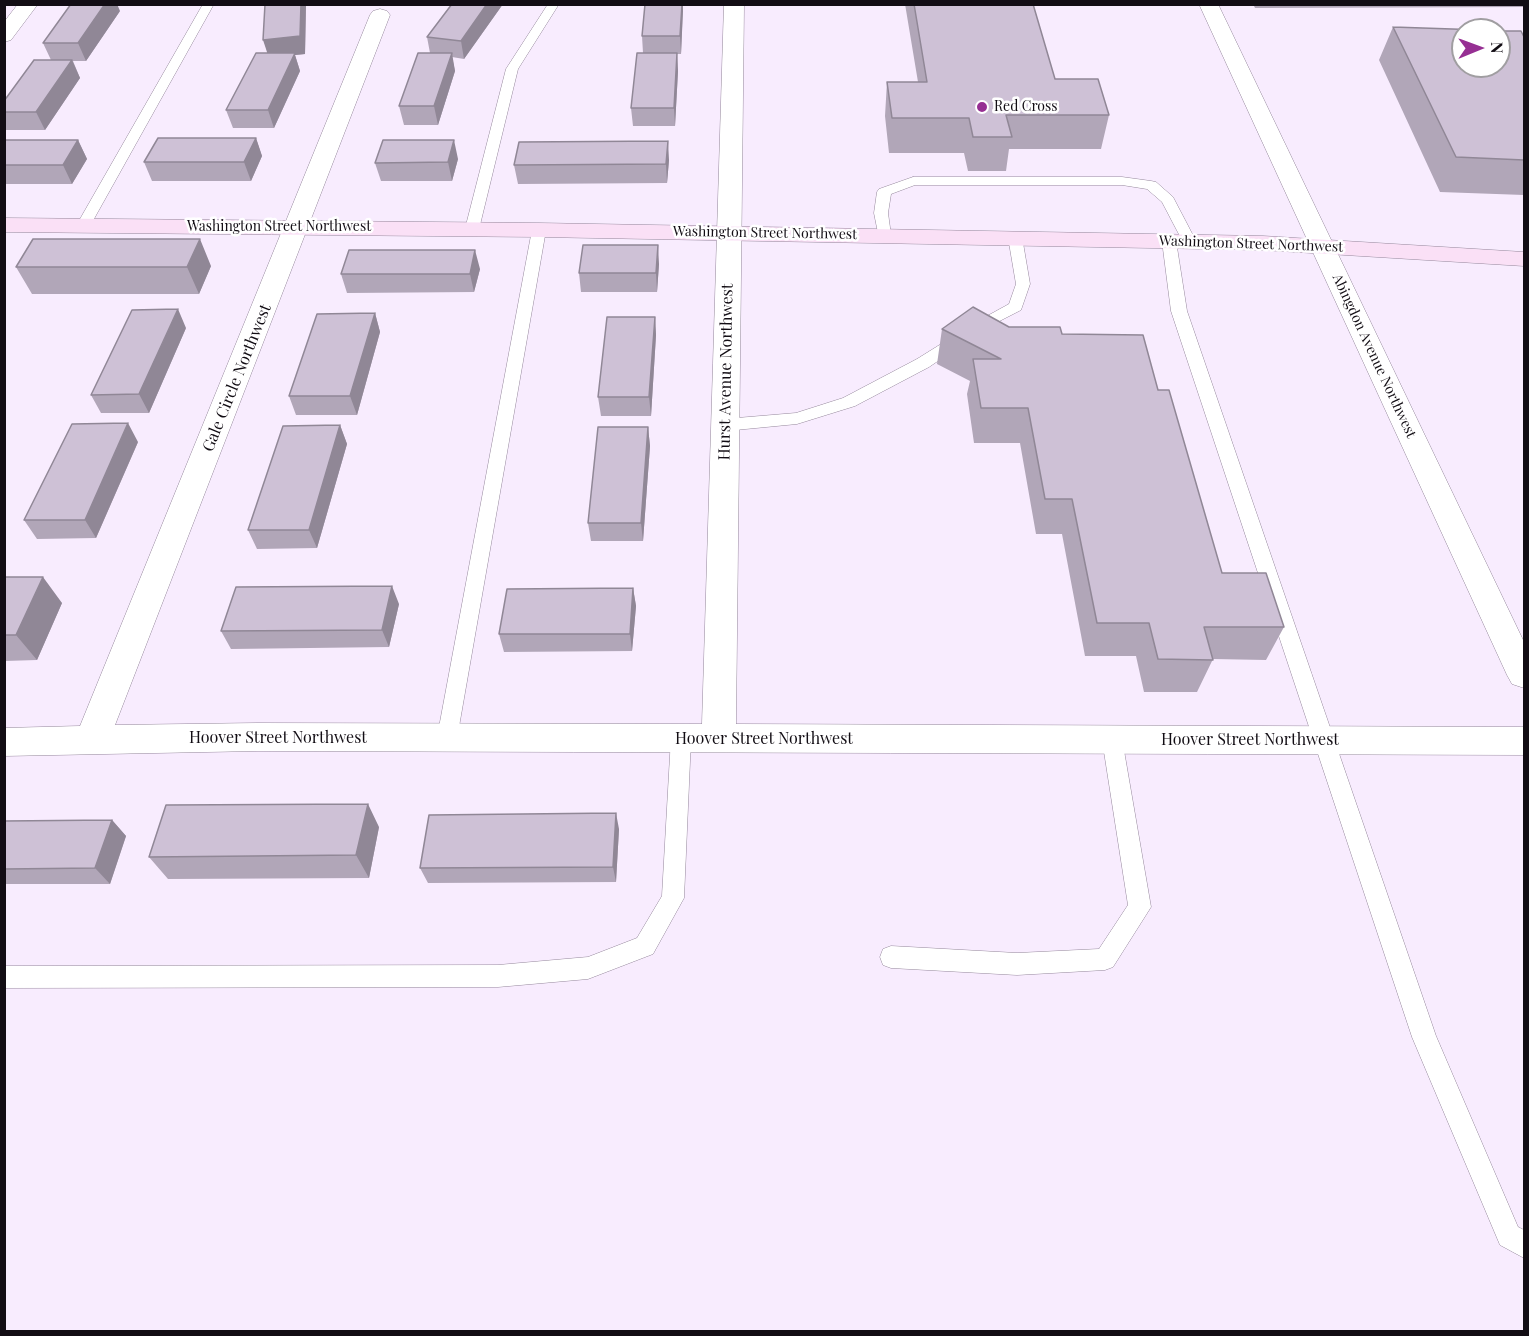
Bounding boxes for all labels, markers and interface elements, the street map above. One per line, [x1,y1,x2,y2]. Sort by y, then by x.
north arrow [1451,18,1511,78]
text: N [1487,42,1508,54]
place label: Red Cross [994,99,1058,115]
marker: Red Cross [975,100,989,114]
street label: Washington Street Northwest [187,219,371,235]
street label: Washington Street Northwest [673,223,857,243]
street label: Washington Street Northwest [1159,232,1343,256]
street label: Abingdon Avenue Northwest [1329,271,1419,441]
street label: Hurst Avenue Northwest [715,283,737,461]
street label: Gale Circle Northwest [199,301,275,455]
street label: Hoover Street Northwest [189,728,367,748]
street label: Hoover Street Northwest [675,729,853,749]
street label: Hoover Street Northwest [1161,730,1339,750]

